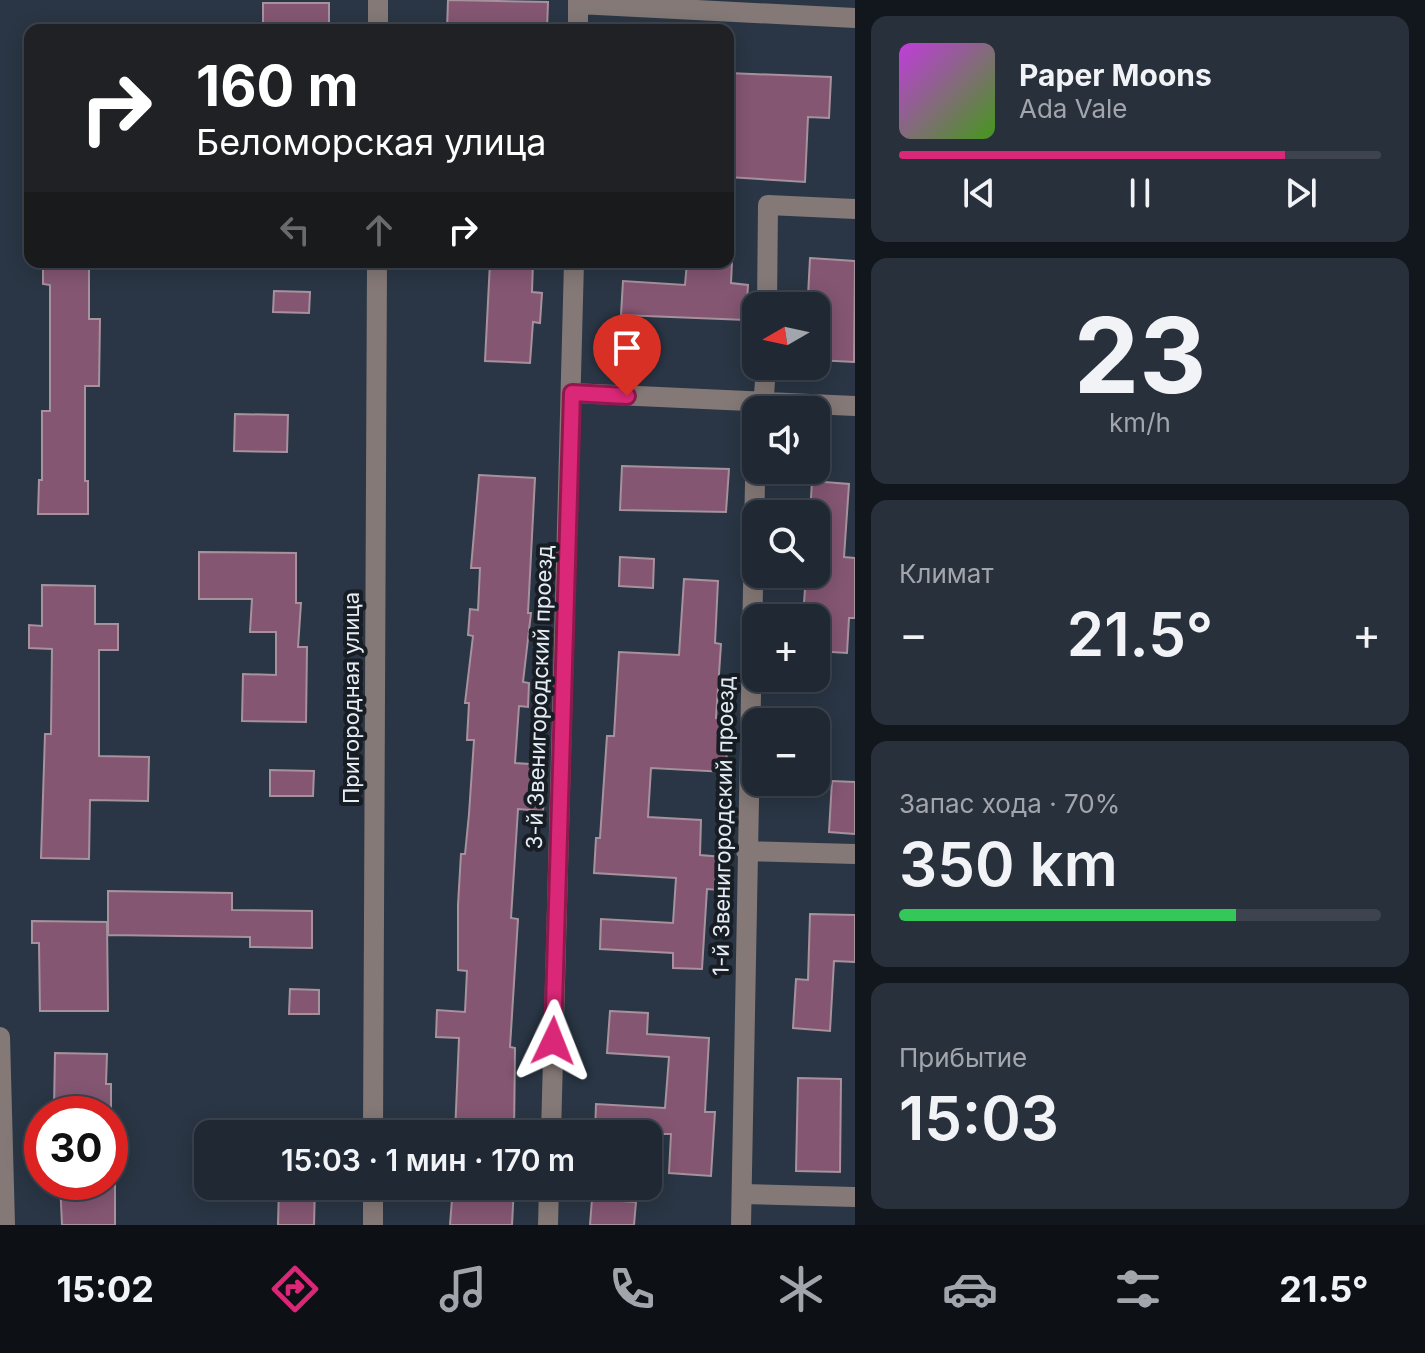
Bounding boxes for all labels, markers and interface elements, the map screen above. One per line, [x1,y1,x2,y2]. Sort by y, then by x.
text: 160 m [196,52,359,120]
icon: right [64,56,168,160]
text: Paper Moons [1019,57,1212,93]
text: Ada Vale [1019,93,1127,124]
text: Беломорская улица [196,120,547,164]
icon: previous [957,171,1001,215]
icon: pause [1118,171,1162,215]
icon: next [1279,171,1323,215]
icon: left [273,208,317,252]
icon: ahead [357,208,401,252]
icon: right [441,208,485,252]
north arrow [742,292,830,380]
map controls [742,292,830,796]
text: 23 [1074,292,1206,418]
pin [593,314,661,396]
icon: arrive [605,326,649,370]
button: sound [742,396,830,484]
text: km/h [1109,407,1171,438]
button: search [742,500,830,588]
street label: 3-й Звенигородский проезд [521,544,557,850]
text: Климат [899,558,994,589]
street label: Пригородная улица [338,592,364,804]
text: 21.5° [1067,598,1213,670]
button: + [742,604,830,692]
text: − [899,607,928,661]
text: + [1352,607,1381,661]
street label: 1-й Звенигородский проезд [707,676,739,976]
button: − [742,708,830,796]
text: Запас хода · 70% [899,788,1120,819]
text: 350 km [899,828,1118,900]
position arrow [511,999,595,1083]
text: Прибытие [899,1042,1027,1073]
text: 15:03 [899,1082,1059,1154]
speed limit sign: 30 [24,1096,128,1200]
text: 15:03 · 1 мин · 170 m [281,1142,575,1178]
icon: directions [267,1261,323,1317]
icon: music [435,1261,491,1317]
icon: phone [604,1261,660,1317]
icon: climate [773,1261,829,1317]
icon: car [942,1261,998,1317]
icon: filters [1110,1261,1166,1317]
text: 15:02 [56,1267,154,1311]
text: 21.5° [1279,1267,1369,1311]

